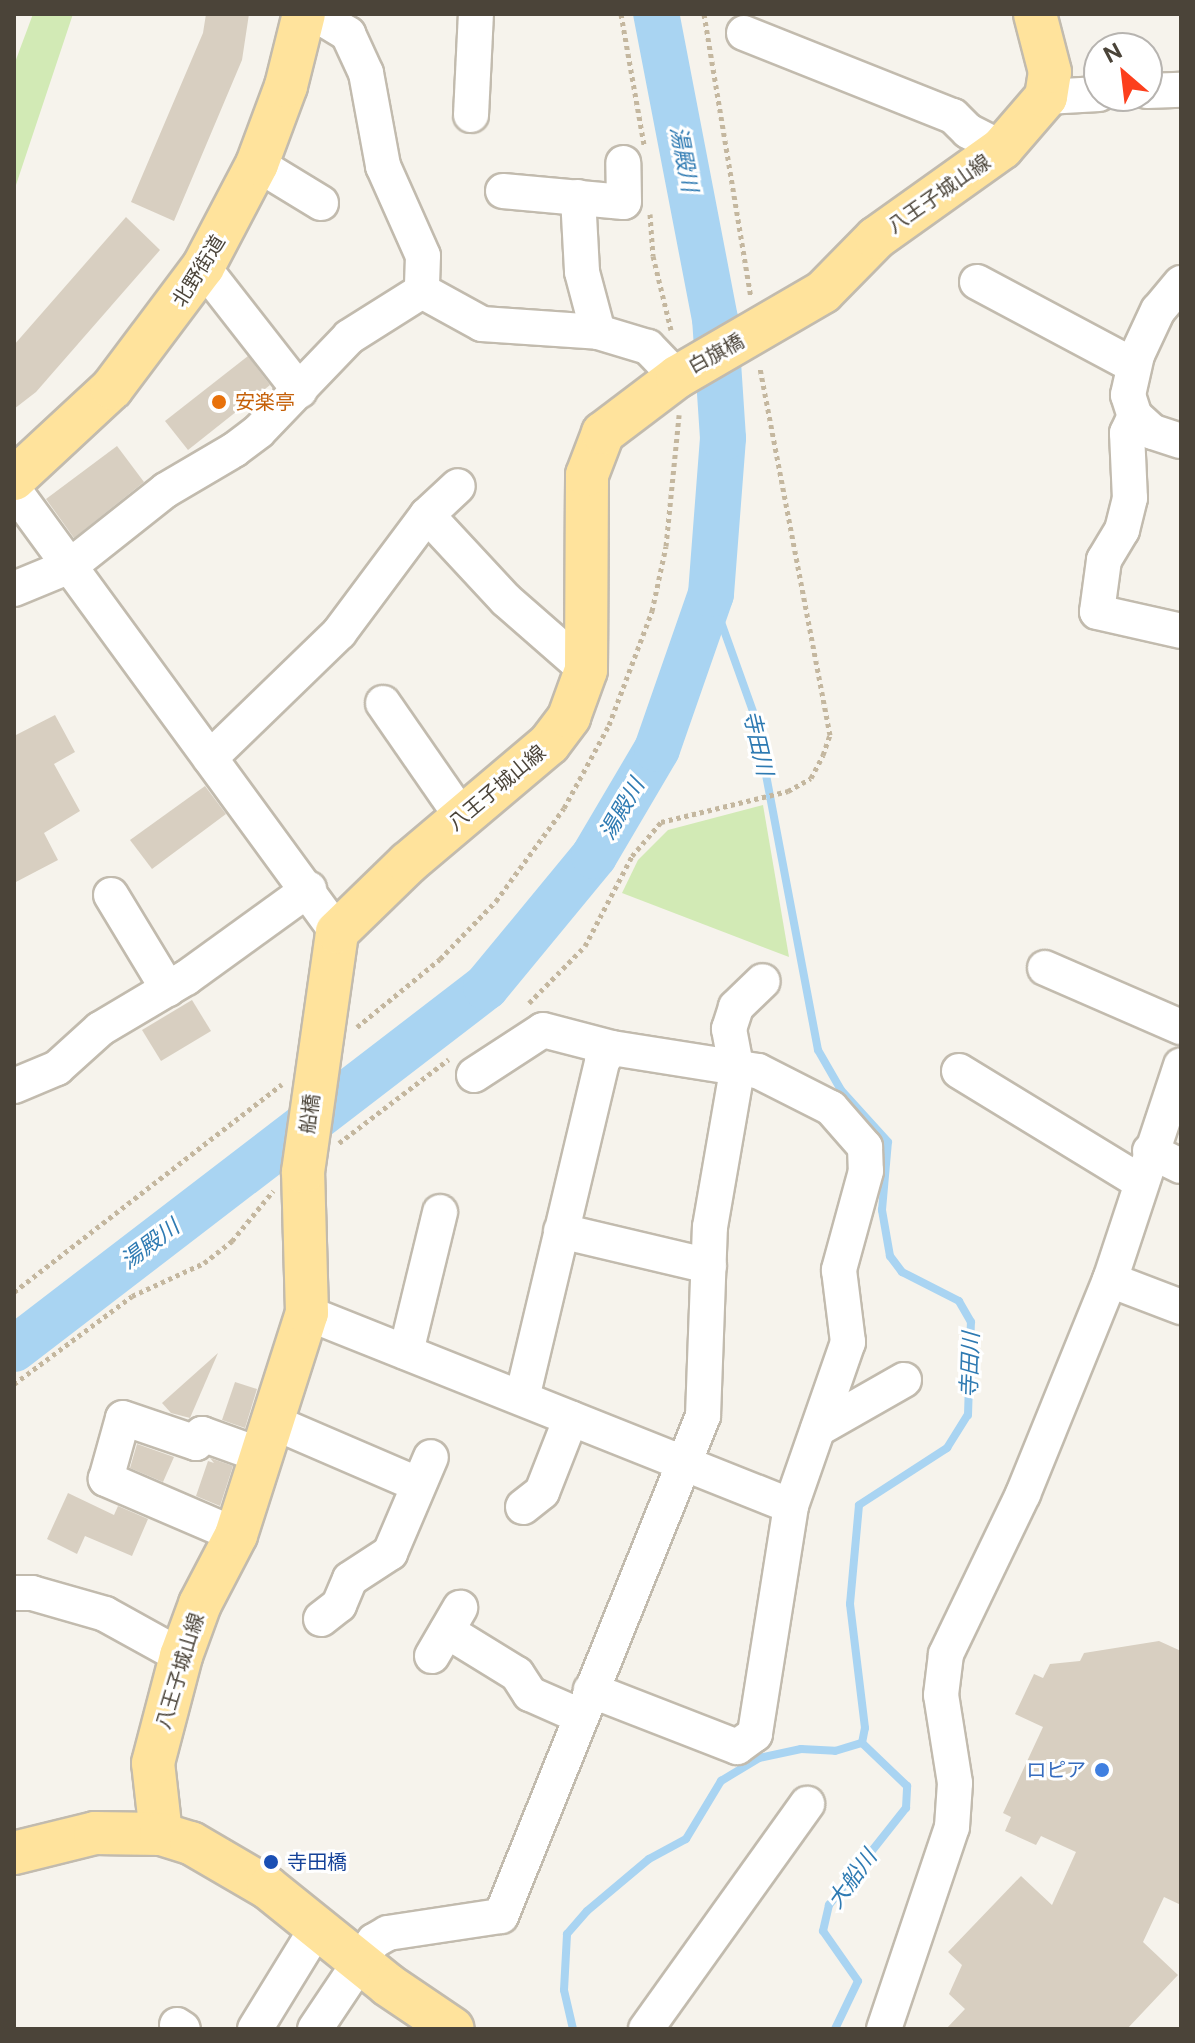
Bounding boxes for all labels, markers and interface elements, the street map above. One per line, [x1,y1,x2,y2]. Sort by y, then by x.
north arrow [1083,32,1163,112]
text: N [1099,37,1126,68]
water label: 湯殿川 [665,124,703,194]
street label: 八王子城山線 [883,150,995,238]
street label: 北野街道 [168,231,230,311]
street label: 白旗橋 [684,329,748,379]
place label: 安楽亭 [235,390,295,414]
marker: 安楽亭 [210,393,228,411]
water label: 寺田川 [738,708,778,778]
street label: 八王子城山線 [443,740,551,836]
water label: 湯殿川 [594,774,650,844]
street label: 船橋 [296,1093,324,1135]
water label: 湯殿川 [116,1214,184,1274]
water label: 寺田川 [956,1332,984,1398]
street label: 八王子城山線 [151,1610,209,1732]
place label: ロピア [1026,1758,1086,1782]
marker: ロピア [1093,1761,1111,1779]
water label: 大船川 [822,1845,882,1913]
place label: 寺田橋 [287,1850,347,1874]
marker: 寺田橋 [262,1853,280,1871]

